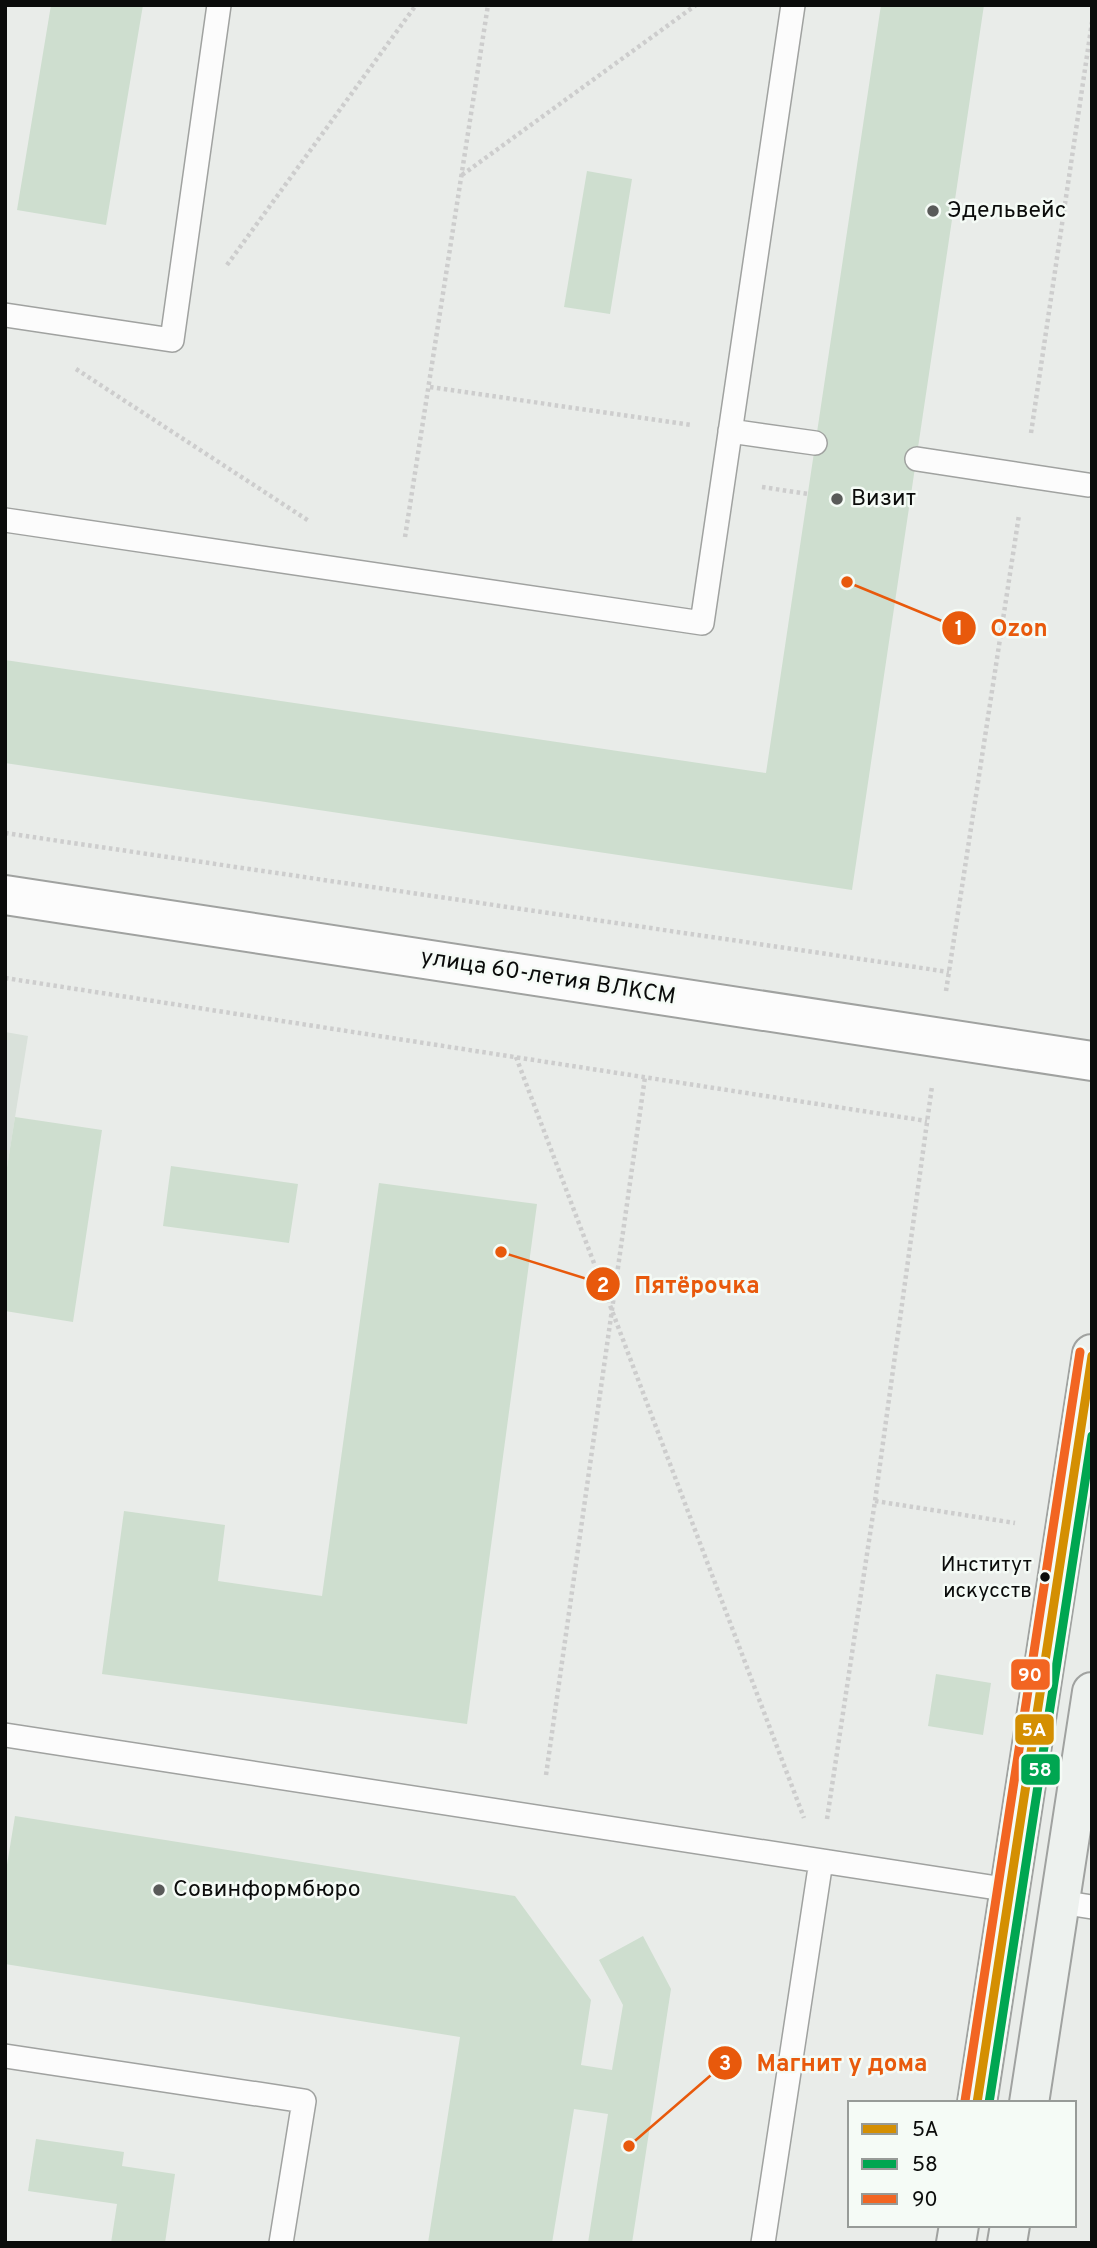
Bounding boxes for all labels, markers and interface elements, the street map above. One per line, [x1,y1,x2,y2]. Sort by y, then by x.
place label: Эдельвейс [947,197,1066,226]
marker: Эдельвейс [925,203,941,219]
place label: Визит [851,485,916,514]
marker: Визит [829,491,845,507]
callout: Ozon [942,605,1062,650]
text: Ozon [990,615,1048,645]
text: 1 [955,616,963,643]
street label: улица 60-летия ВЛКСМ [418,943,678,1013]
callout: Пятёрочка [585,1262,773,1307]
text: Пятёрочка [634,1272,760,1302]
text: 2 [597,1273,609,1300]
place label: Институт искусств [941,1552,1032,1605]
marker: Институт искусств [1038,1570,1052,1584]
line badge: 90 [1010,1658,1051,1691]
text: 90 [1018,1664,1042,1688]
line badge: 5А [1014,1713,1055,1746]
text: 5А [1022,1719,1047,1743]
line badge: 58 [1020,1753,1061,1786]
text: 58 [1028,1759,1052,1783]
place label: Совинформбюро [173,1876,361,1905]
marker: Совинформбюро [151,1882,167,1898]
callout: Магнит у дома [708,2040,942,2085]
text: Магнит у дома [757,2050,927,2080]
text: 3 [719,2051,731,2078]
legend [848,2101,1076,2227]
text: 5А [912,2117,939,2144]
text: 58 [912,2152,938,2179]
text: 90 [912,2187,938,2214]

